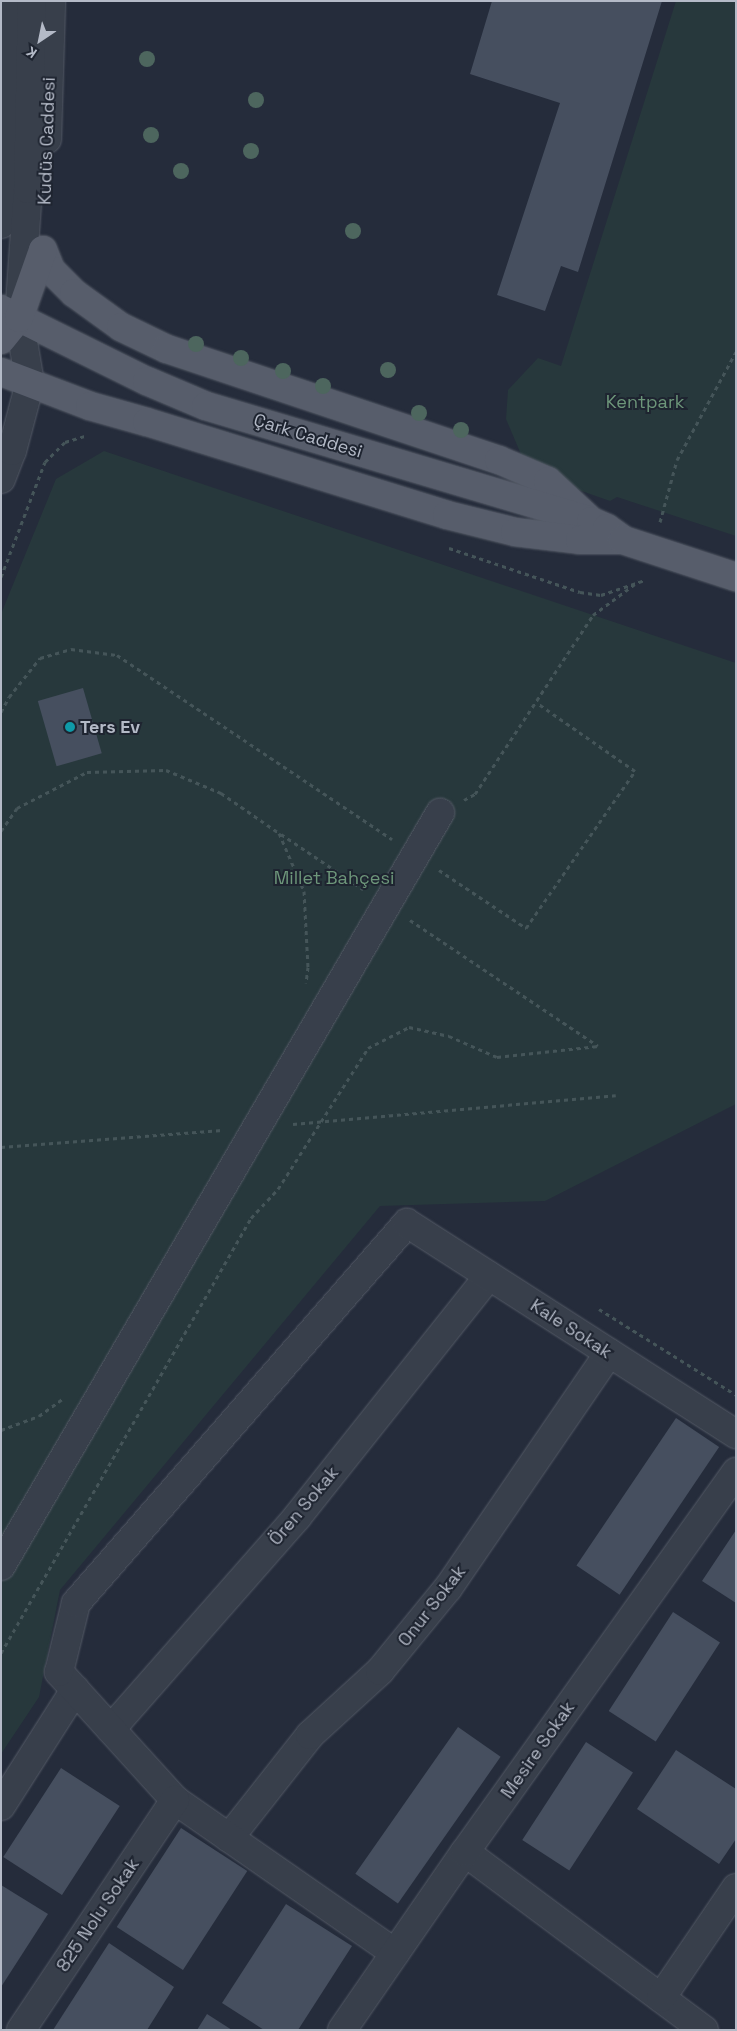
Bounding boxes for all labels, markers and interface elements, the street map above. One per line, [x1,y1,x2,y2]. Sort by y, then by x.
north arrow [15,15,65,65]
text: K [23,43,40,62]
street label: Kudüs Caddesi [34,77,60,205]
park label: Kentpark [606,391,684,413]
street label: Çark Caddesi [251,409,365,463]
place label: Ters Ev [80,716,140,738]
marker: Ters Ev [64,721,76,733]
park label: Millet Bahçesi [274,867,394,889]
street label: Kale Sokak [526,1295,616,1363]
street label: Ören Sokak [265,1462,343,1550]
street label: Onur Sokak [394,1561,470,1651]
street label: Mesire Sokak [497,1697,579,1803]
street label: 825 Nolu Sokak [52,1854,144,1976]

